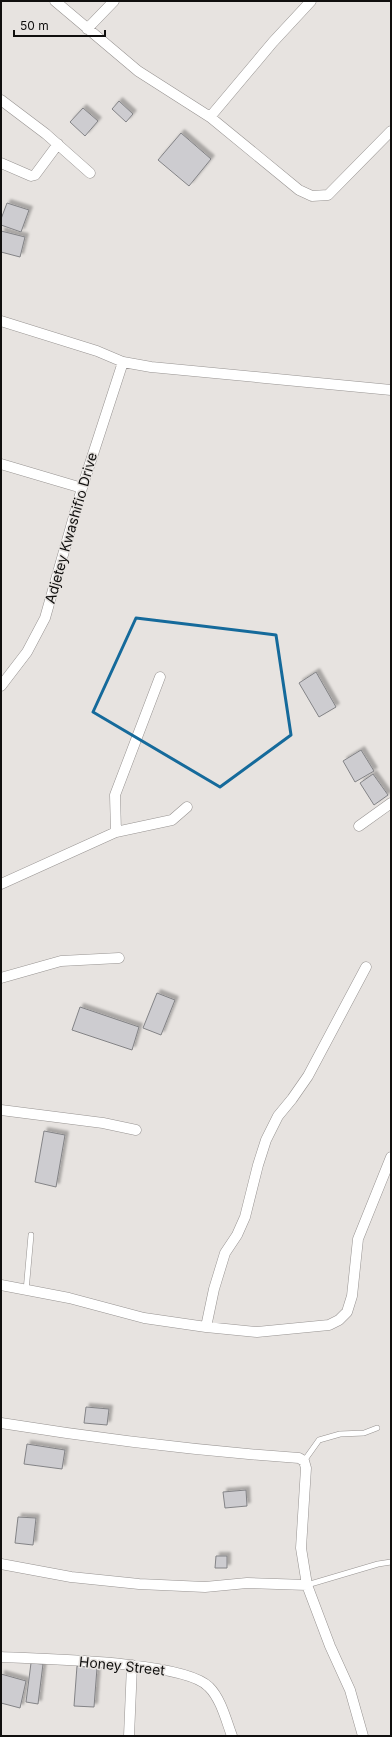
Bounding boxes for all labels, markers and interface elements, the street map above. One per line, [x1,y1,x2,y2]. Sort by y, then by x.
scale bar [14,12,105,38]
text: 50 m [20,18,49,33]
street label: Adjetey Kwashifio Drive [41,450,100,605]
street label: Honey Street [78,1653,166,1679]

